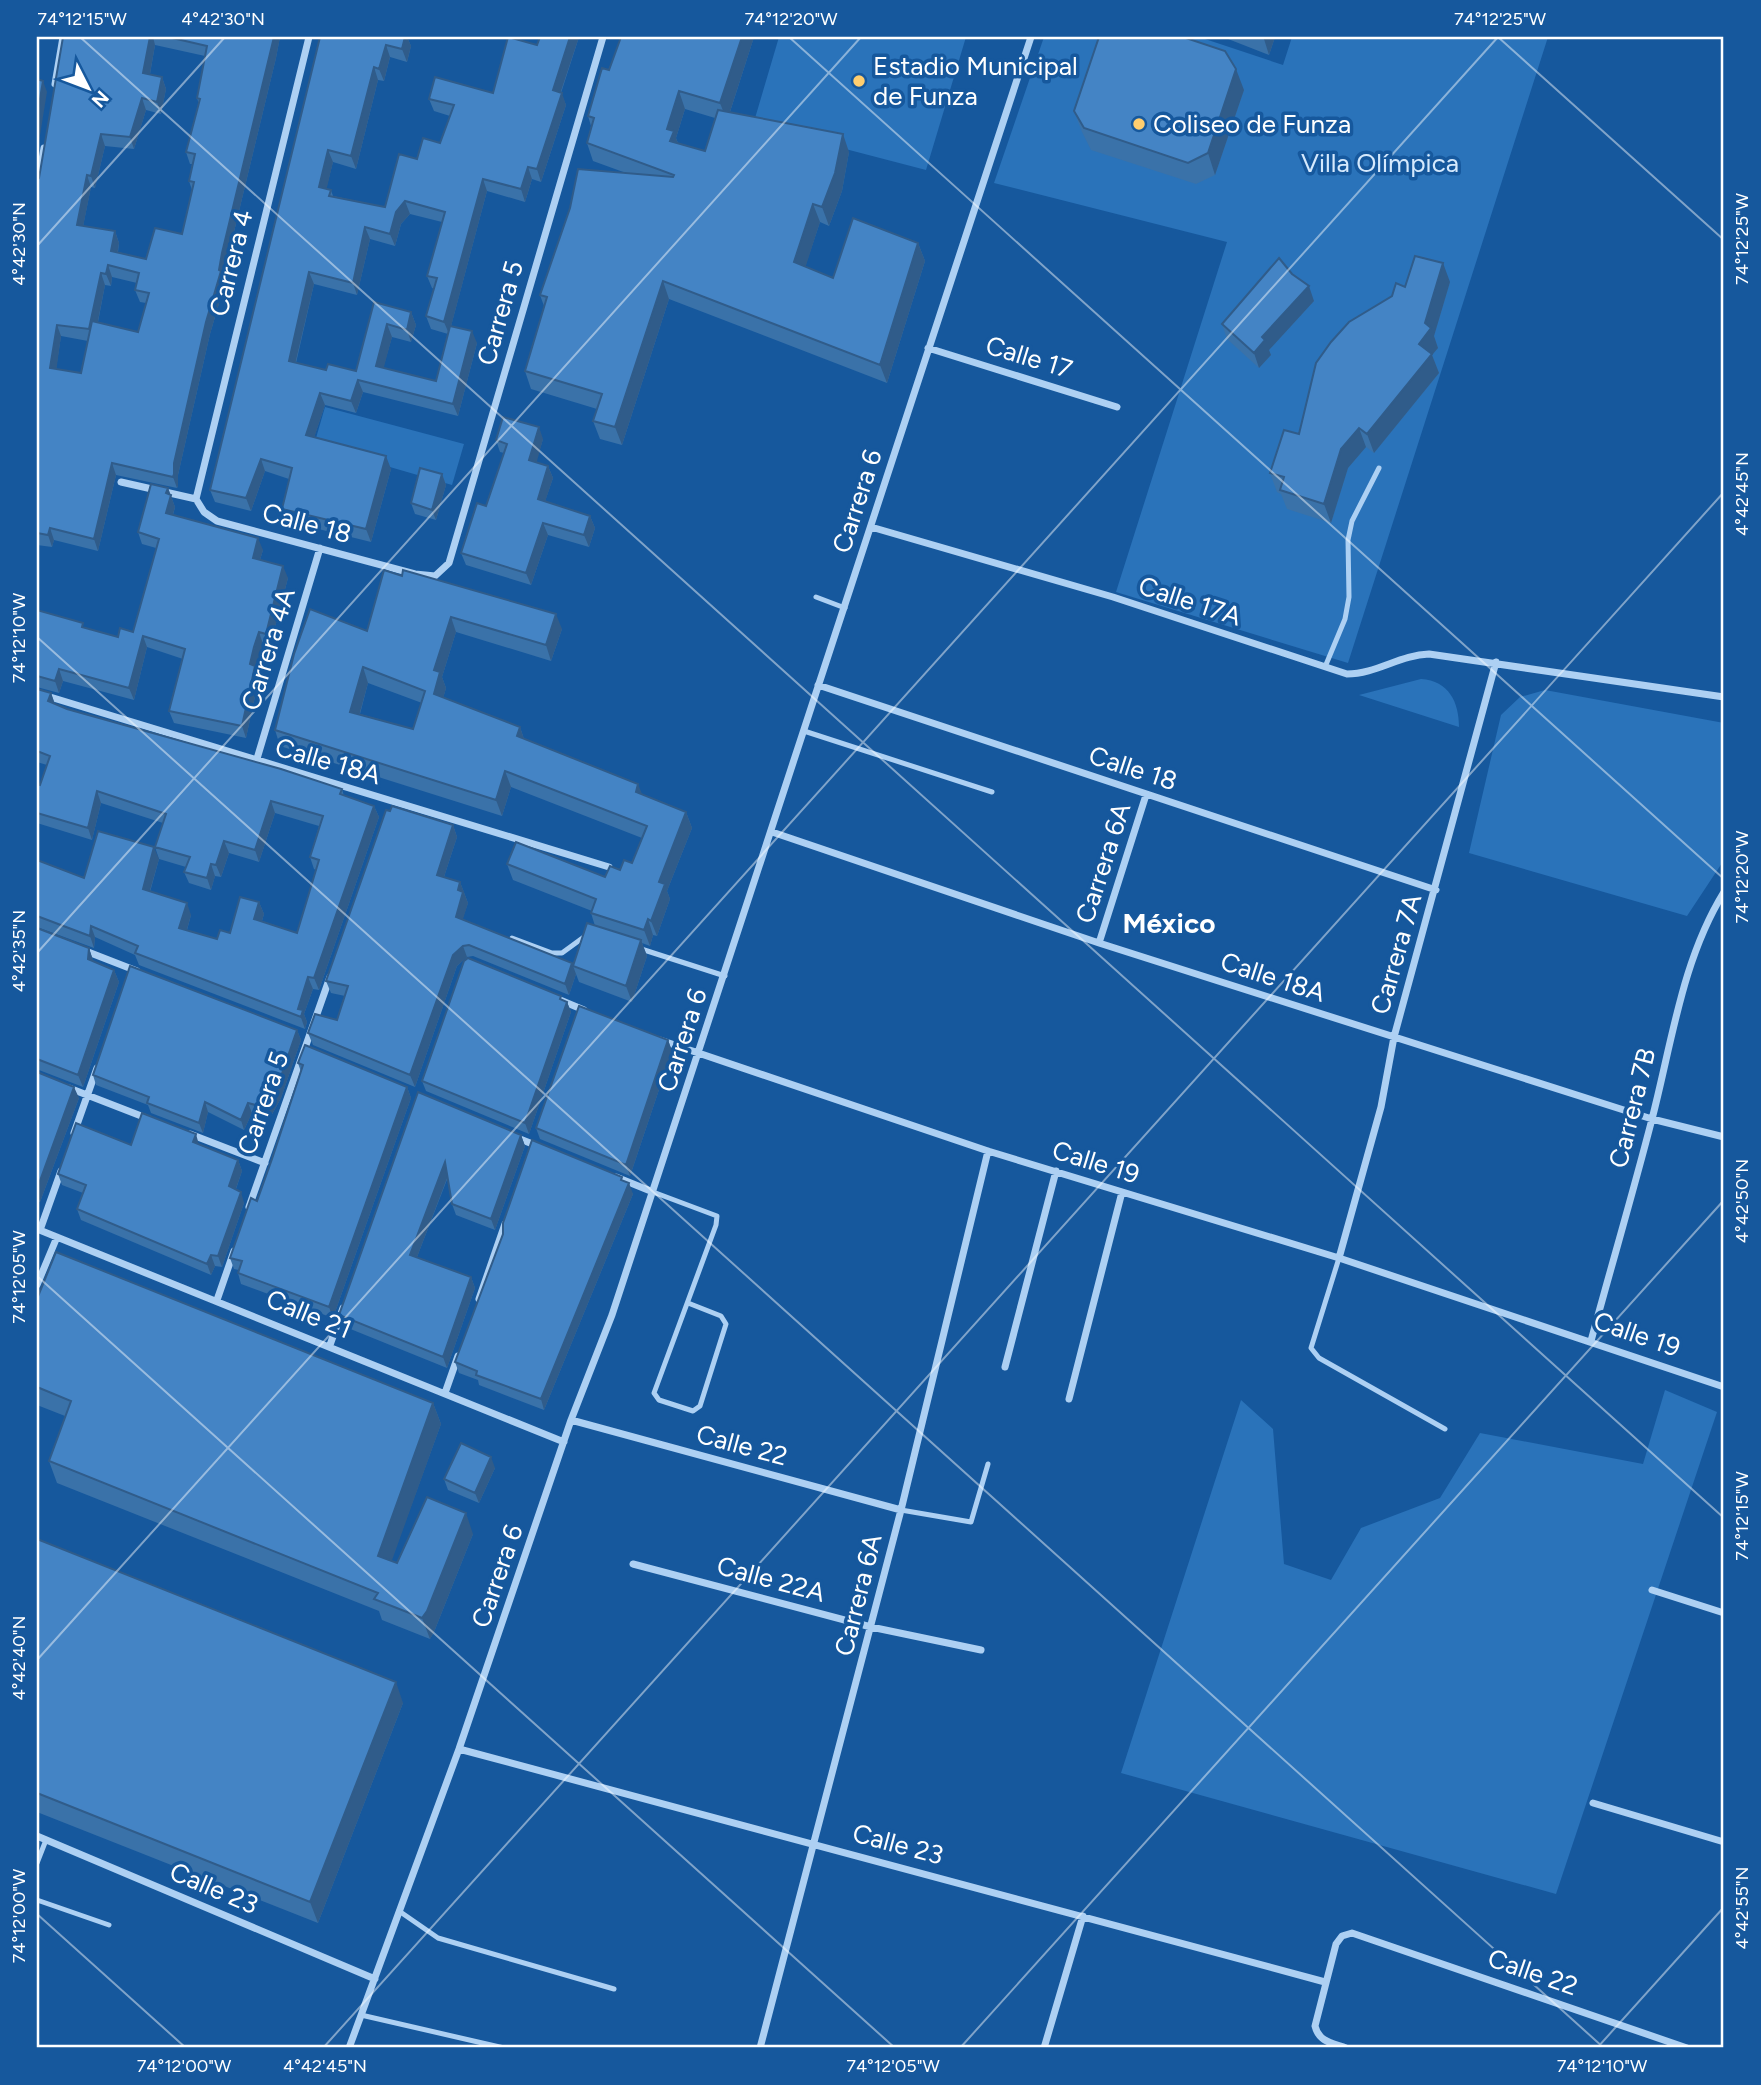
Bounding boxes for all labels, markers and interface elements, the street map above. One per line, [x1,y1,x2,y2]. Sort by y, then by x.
text: 74°12'15"W [37,8,127,30]
text: 4°42'30"N [181,8,265,30]
text: 74°12'20"W [744,8,838,30]
text: 74°12'25"W [1454,8,1547,30]
place label: Estadio Municipal de Funza [873,50,1078,112]
north arrow [52,52,122,122]
marker: Estadio Municipal de Funza [851,73,867,89]
text: N [87,86,114,112]
place label: Coliseo de Funza [1153,108,1351,140]
marker: Coliseo de Funza [1131,116,1147,132]
park label: Villa Olímpica [1301,147,1459,179]
text: 74°12'25"W [1731,192,1753,285]
text: 4°42'30"N [8,202,30,286]
street label: Carrera 4 [202,207,260,319]
street label: Carrera 5 [470,257,530,369]
street label: Calle 17 [982,329,1076,385]
street label: Carrera 6 [825,445,889,557]
text: 4°42'45"N [1731,452,1753,536]
street label: Calle 18 [259,496,355,550]
street label: Calle 17A [1134,569,1246,633]
street label: Carrera 4A [234,584,302,714]
text: 74°12'10"W [8,592,30,683]
street label: Calle 18A [272,731,385,791]
street label: Calle 18 [1085,739,1181,797]
street label: Carrera 6A [1069,798,1138,927]
text: 74°12'20"W [1731,830,1753,924]
street label: Carrera 7A [1364,890,1429,1018]
district label: México [1123,906,1216,940]
text: 4°42'35"N [8,910,30,992]
street label: Calle 18A [1217,945,1330,1009]
street label: Carrera 6 [650,984,714,1096]
street label: Carrera 7B [1602,1045,1662,1171]
street label: Carrera 5 [230,1047,296,1159]
street label: Calle 19 [1049,1134,1143,1190]
text: 4°42'50"N [1731,1159,1753,1243]
text: 74°12'05"W [8,1230,30,1324]
street label: Calle 21 [262,1282,356,1346]
street label: Calle 19 [1589,1304,1685,1364]
street label: Calle 22 [693,1417,791,1473]
text: 74°12'15"W [1731,1471,1753,1561]
street label: Carrera 6 [464,1520,530,1632]
street label: Carrera 6A [827,1530,889,1659]
street label: Calle 22A [713,1549,829,1609]
text: 4°42'40"N [8,1615,30,1701]
street label: Calle 23 [849,1817,947,1871]
street label: Calle 23 [165,1855,263,1921]
text: 4°42'55"N [1731,1866,1753,1950]
text: 74°12'00"W [8,1868,30,1963]
street label: Calle 22 [1484,1942,1582,2002]
text: 74°12'00"W [137,2055,232,2077]
text: 4°42'45"N [283,2055,367,2077]
text: 74°12'05"W [846,2055,940,2077]
text: 74°12'10"W [1557,2055,1648,2077]

